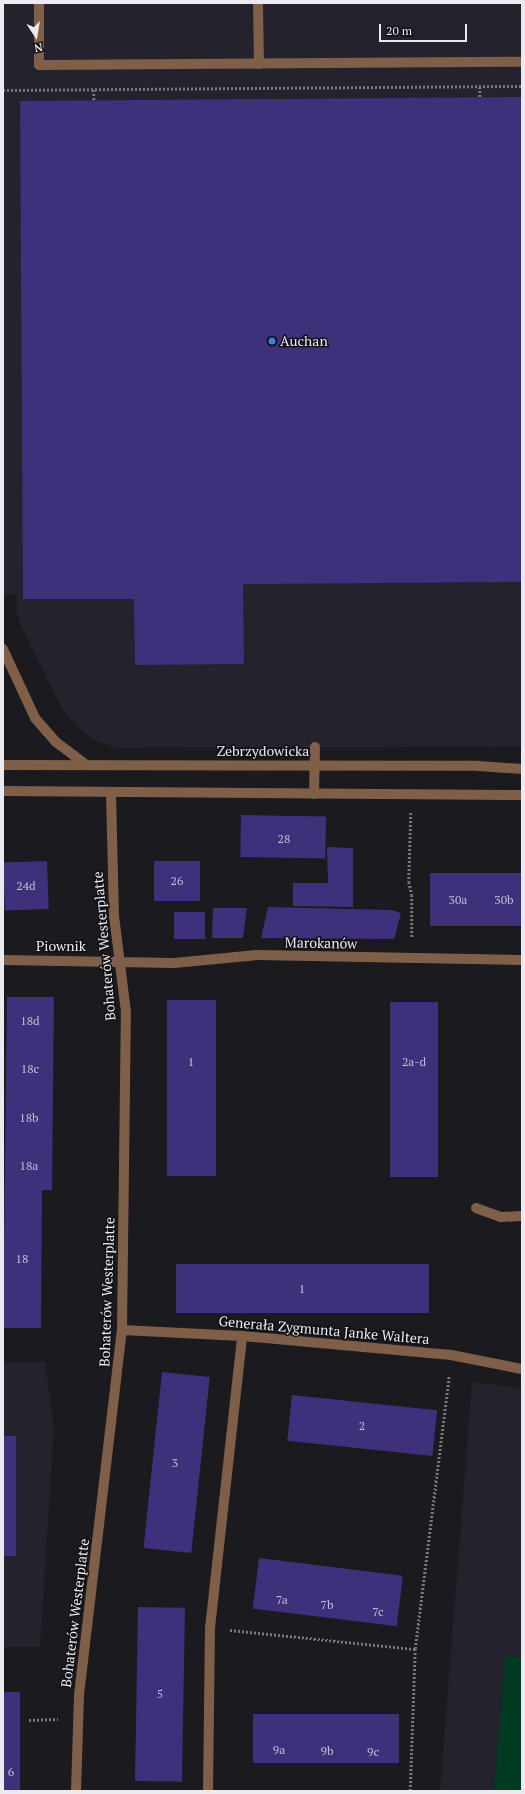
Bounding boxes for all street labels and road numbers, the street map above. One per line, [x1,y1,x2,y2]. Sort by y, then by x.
street label: Zebrzydowicka [217,743,309,759]
street label: Bohaterów Westerplatte [89,871,119,1021]
street label: Marokanów [285,934,357,952]
street label: Piownik [36,938,86,954]
street label: Bohaterów Westerplatte [96,1217,118,1367]
street label: Generała Zygmunta Janke Waltera [218,1312,430,1348]
street label: Bohaterów Westerplatte [58,1538,92,1688]

